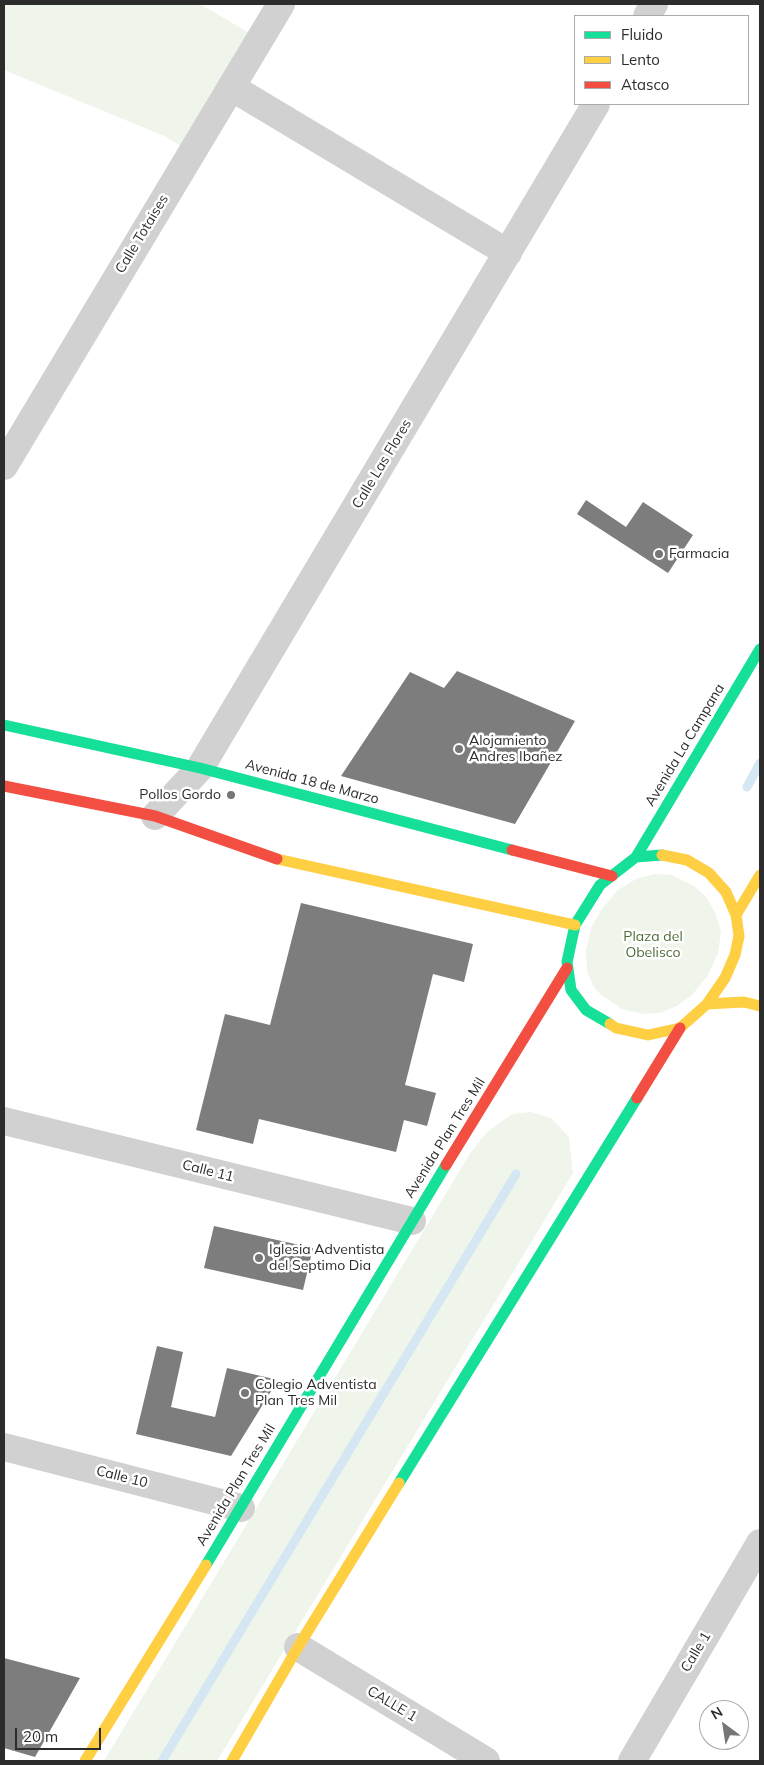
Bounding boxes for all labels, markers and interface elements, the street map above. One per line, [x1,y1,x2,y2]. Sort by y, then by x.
legend [574,15,749,105]
text: Fluido [621,25,663,44]
text: Lento [621,50,660,69]
text: Atasco [621,75,669,94]
street label: Calle Totaises [112,191,172,277]
street label: Calle Las Flores [349,416,415,512]
place label: Farmacia [669,546,729,562]
marker: Farmacia [653,548,665,560]
street label: Avenida La Campana [642,681,728,809]
place label: Alojamiento Andres Ibañez [469,733,563,766]
marker: Alojamiento Andres Ibañez [453,743,465,755]
street label: Avenida 18 de Marzo [243,756,381,808]
place label: Pollos Gordo [139,787,221,803]
marker: Pollos Gordo [225,789,237,801]
park label: Plaza del Obelisco [623,929,683,962]
street label: Avenida Plan Tres Mil [401,1075,489,1201]
street label: Calle 11 [181,1157,235,1185]
place label: Iglesia Adventista del Septimo Dia [269,1242,385,1274]
marker: Iglesia Adventista del Septimo Dia [253,1252,265,1264]
place label: Colegio Adventista Plan Tres Mil [255,1377,377,1410]
marker: Colegio Adventista Plan Tres Mil [239,1387,251,1399]
street label: Avenida Plan Tres Mil [193,1421,279,1549]
street label: Calle 10 [95,1463,149,1491]
street label: Calle 1 [677,1629,715,1675]
street label: CALLE 1 [364,1683,420,1725]
north arrow [699,1700,749,1750]
text: N [708,1703,726,1723]
scale bar [18,1718,104,1750]
text: 20 m [23,1727,58,1746]

